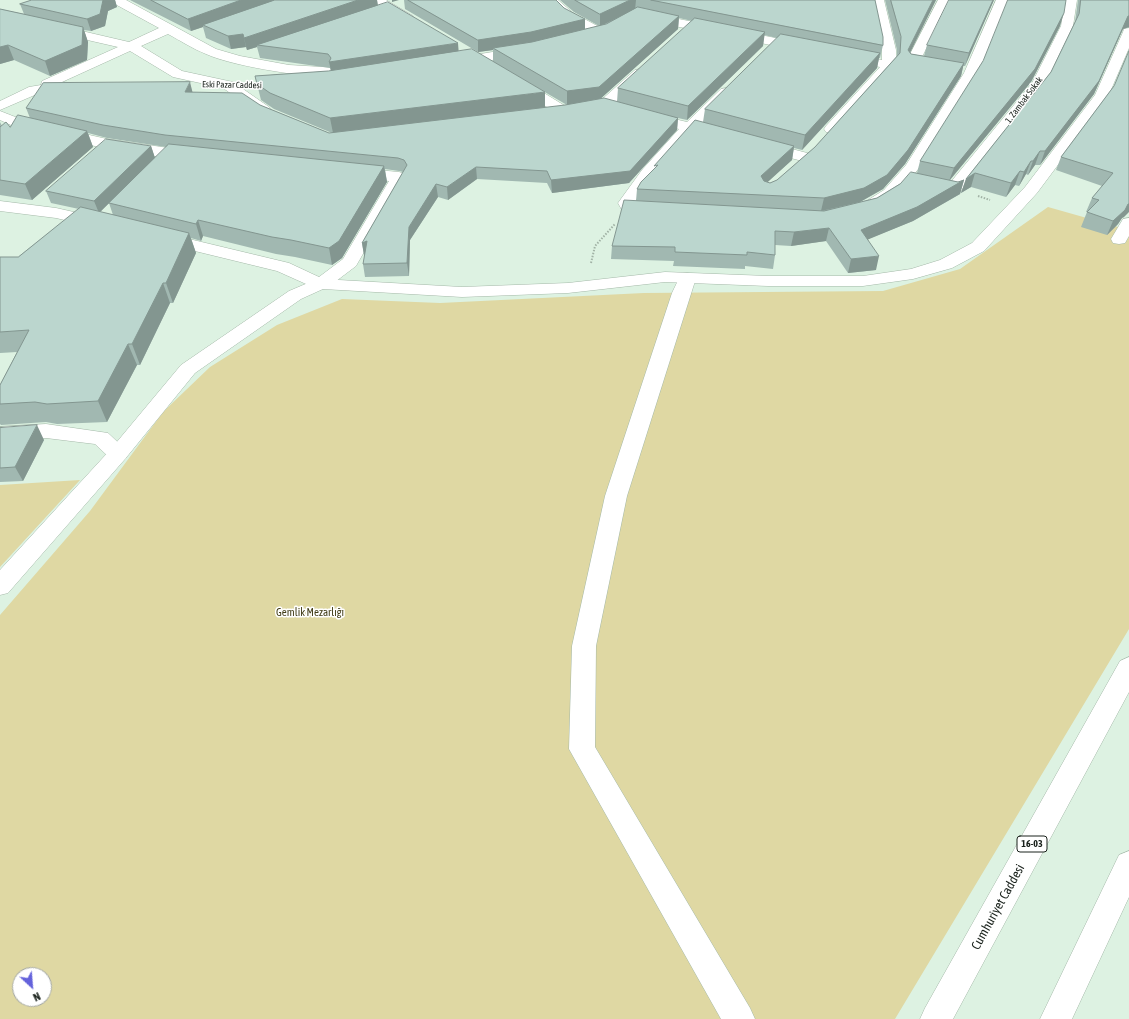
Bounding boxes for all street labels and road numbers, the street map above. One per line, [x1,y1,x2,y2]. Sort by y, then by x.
street label: 1. Zambak Sokak [1003,75,1045,125]
street label: Eski Pazar Caddesi [202,79,262,91]
road number: 16-03 [1017,836,1047,852]
street label: Cumhuriyet Caddesi [968,862,1028,952]

